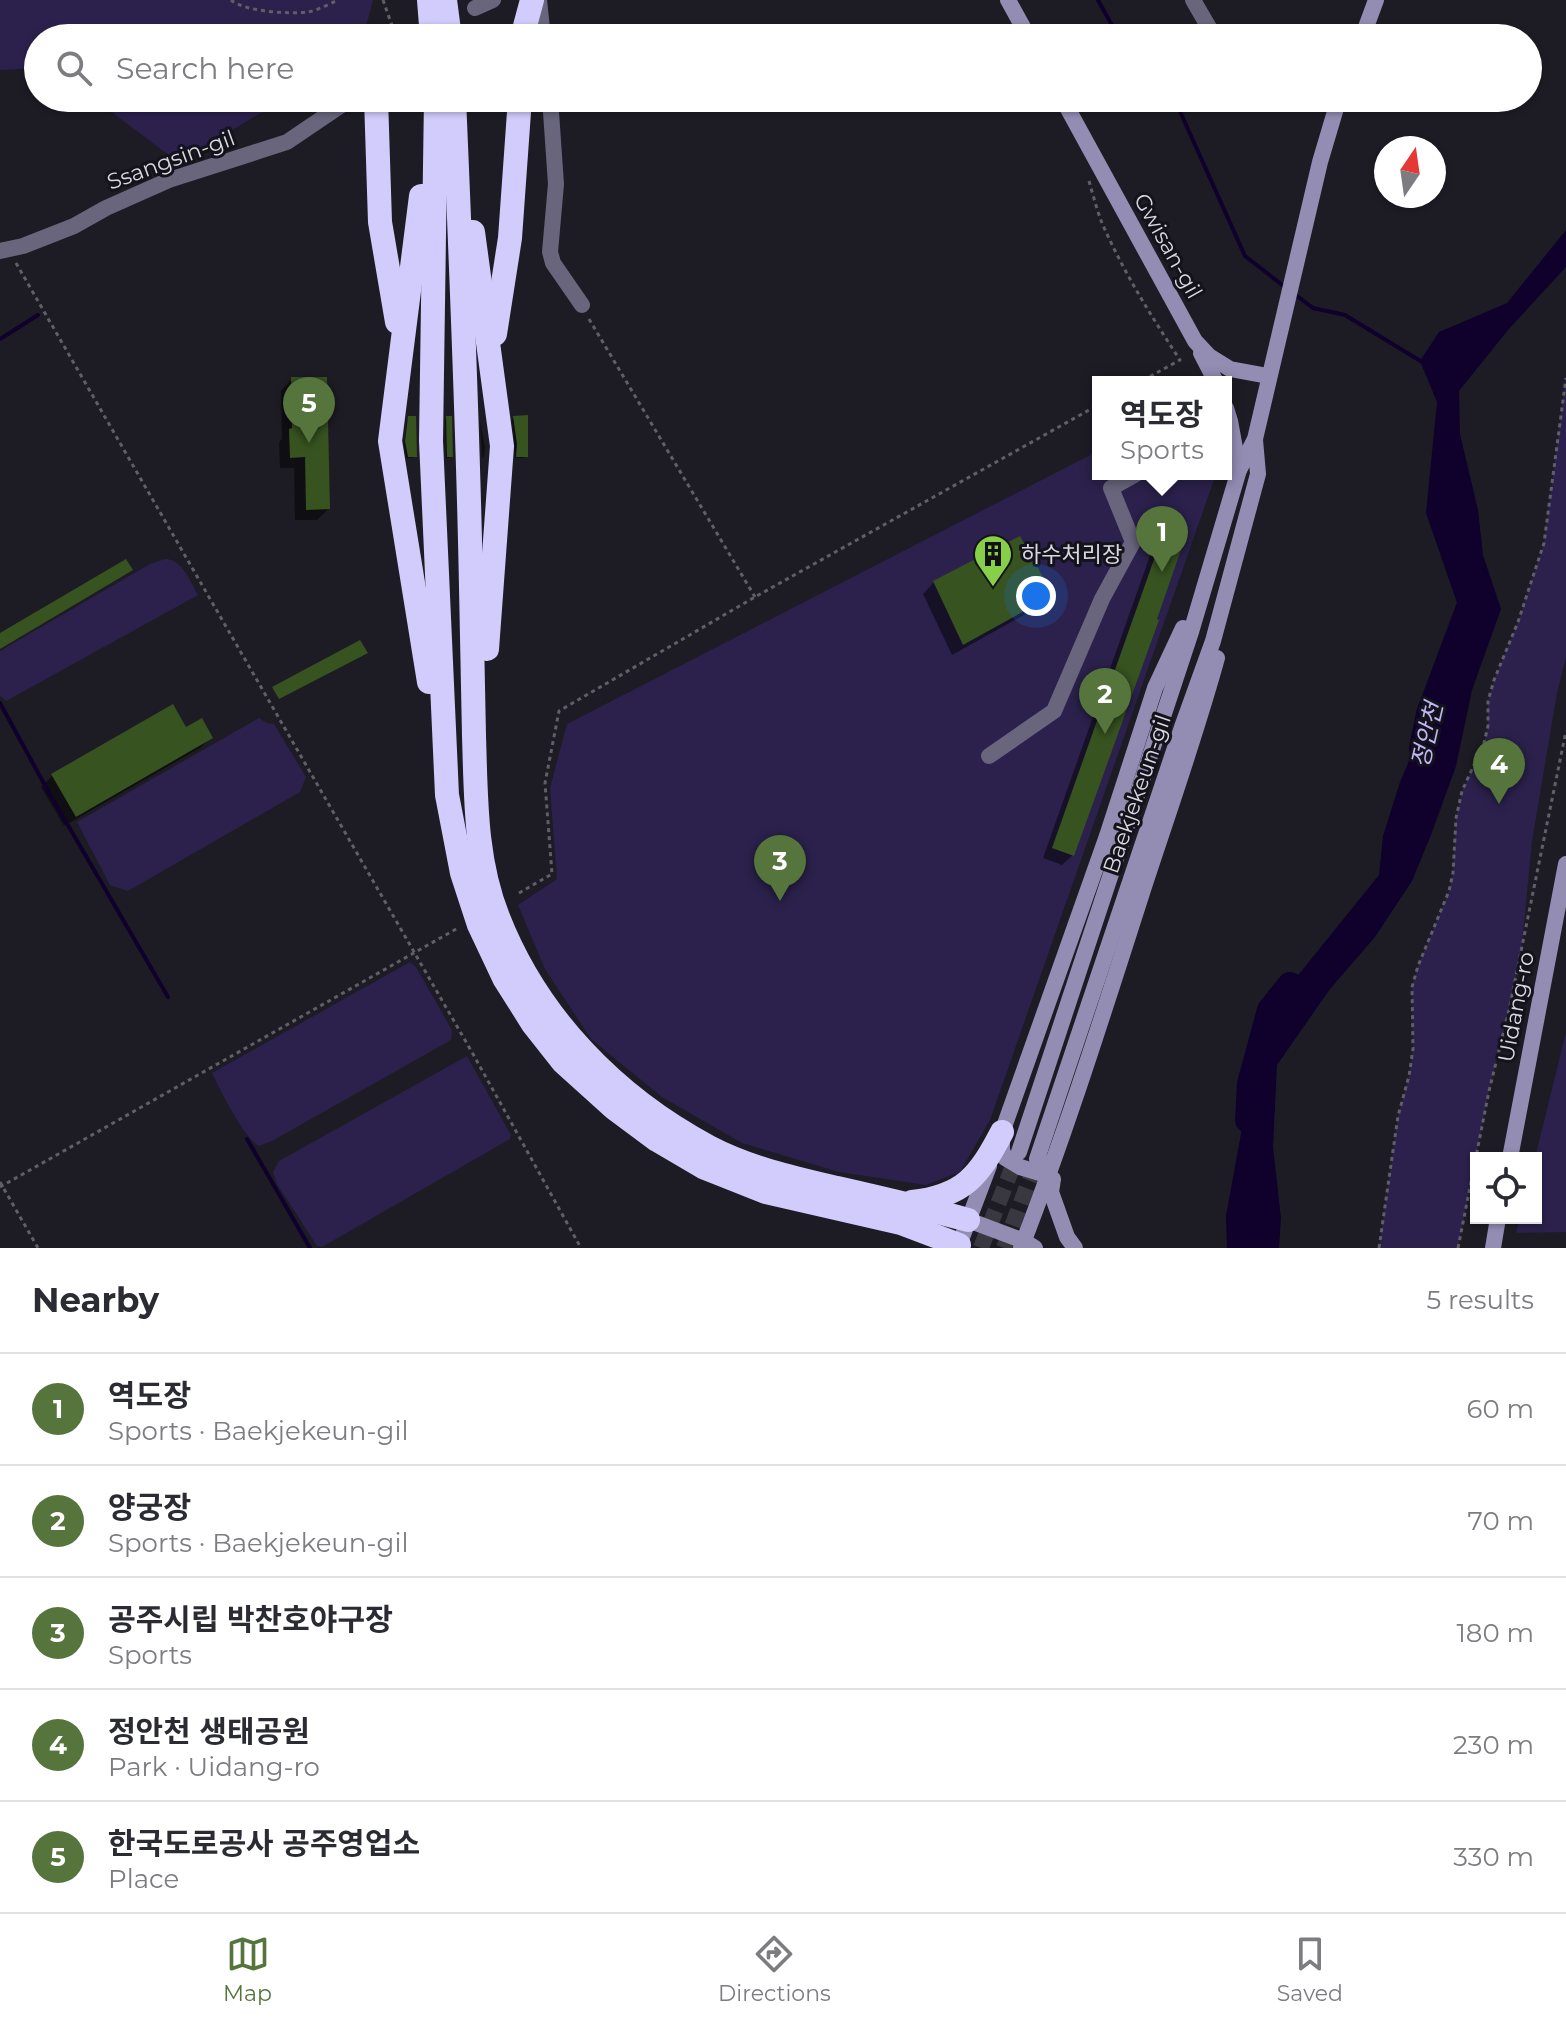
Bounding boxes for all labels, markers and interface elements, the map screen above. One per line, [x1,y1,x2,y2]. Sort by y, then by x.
search box [24,24,1542,112]
icon: search [52,46,96,90]
text: Search here [116,50,294,87]
street label: Ssangsin-gil [103,124,239,196]
north arrow [1374,136,1446,208]
street label: Gwisan-gil [1128,189,1208,303]
popup [1092,376,1232,480]
pin: 5 [283,377,335,443]
text: 역도장 [1120,396,1203,433]
text: Sports [1120,434,1204,466]
pin: 1 [1136,506,1188,572]
building icon: 하수처리장 [972,533,1014,588]
place label: 하수처리장 [1021,541,1122,568]
your location [1016,576,1056,616]
pin: 2 [1079,668,1131,734]
water label: 정안천 [1405,697,1449,771]
street label: Baekjekeun-gil [1097,711,1177,877]
pin: 4 [1473,738,1525,804]
pin: 3 [754,835,806,901]
street label: Uidang-ro [1492,949,1540,1065]
map controls [1470,1152,1542,1224]
button: locate [1470,1152,1542,1224]
text: Nearby [32,1279,159,1321]
text: 5 results [1427,1284,1534,1316]
text: 역도장 [108,1377,191,1414]
text: 1 [53,1393,63,1425]
text: 60 m [1467,1393,1534,1425]
text: Sports · Baekjekeun-gil [108,1415,408,1447]
text: 양궁장 [108,1489,191,1526]
text: 2 [50,1505,66,1537]
text: 70 m [1468,1505,1534,1537]
text: Sports · Baekjekeun-gil [108,1527,408,1559]
text: 공주시립 박찬호야구장 [108,1601,393,1638]
text: 3 [50,1617,66,1649]
text: 180 m [1456,1617,1534,1649]
text: Sports [108,1639,192,1671]
text: 정안천 생태공원 [108,1713,310,1750]
text: 4 [49,1729,67,1761]
text: 230 m [1453,1729,1534,1761]
text: Park · Uidang-ro [108,1751,320,1783]
text: 한국도로공사 공주영업소 [108,1825,420,1862]
text: 5 [50,1841,66,1873]
text: 330 m [1453,1841,1534,1873]
text: Place [108,1863,179,1895]
tab: Map [223,1932,272,2007]
tab: Directions [718,1932,831,2007]
tab: Saved [1277,1932,1343,2007]

